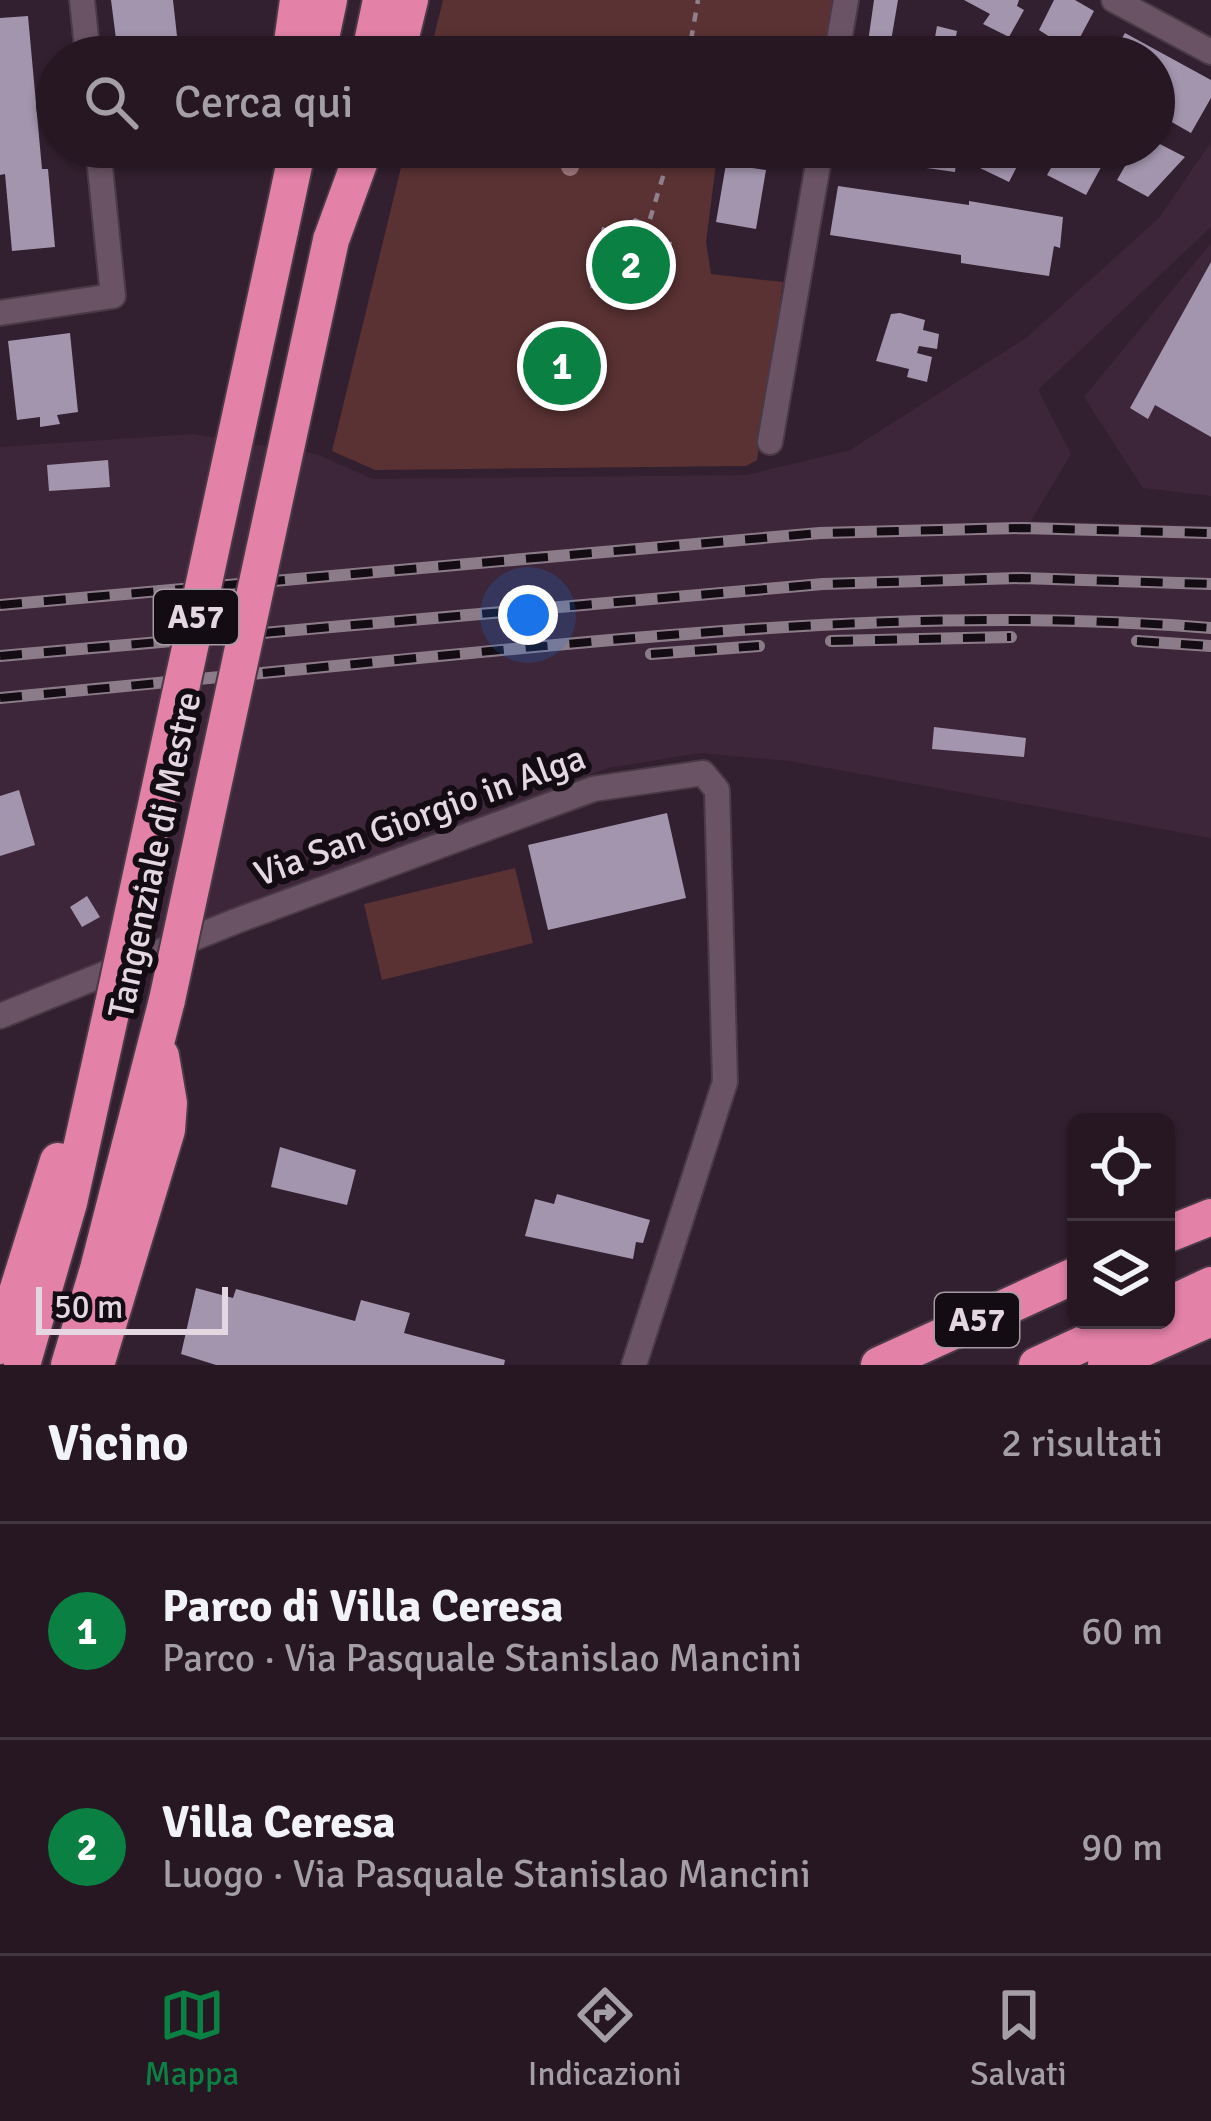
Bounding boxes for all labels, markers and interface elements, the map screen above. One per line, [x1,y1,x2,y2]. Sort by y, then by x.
search box [36,36,1175,168]
icon: search [78,69,144,135]
text: Cerca qui [174,75,353,130]
pin: 2 [592,220,670,310]
pin: 1 [523,321,601,411]
your location [498,585,558,645]
road number: A57 [154,590,238,644]
street label: Tangenziale di Mestre [98,688,212,1022]
street label: Via San Giorgio in Alga [248,735,592,897]
map controls [1067,1113,1175,1329]
button: locate [1067,1113,1175,1221]
button: layers [1067,1221,1175,1329]
scale bar [36,1281,228,1334]
text: 50 m [54,1287,123,1328]
road number: A57 [935,1293,1019,1347]
text: Vicino [48,1412,189,1475]
text: 2 risultati [1001,1419,1163,1467]
text: Parco di Villa Ceresa [162,1579,563,1634]
text: 1 [76,1607,98,1655]
text: 60 m [1081,1607,1163,1655]
text: Parco · Via Pasquale Stanislao Mancini [162,1634,802,1682]
text: Villa Ceresa [162,1795,396,1850]
text: 2 [76,1823,98,1871]
text: 90 m [1081,1823,1163,1871]
text: Luogo · Via Pasquale Stanislao Mancini [162,1850,811,1898]
tab: Mappa [144,1982,239,2095]
tab: Indicazioni [528,1982,682,2095]
tab: Salvati [970,1982,1067,2095]

